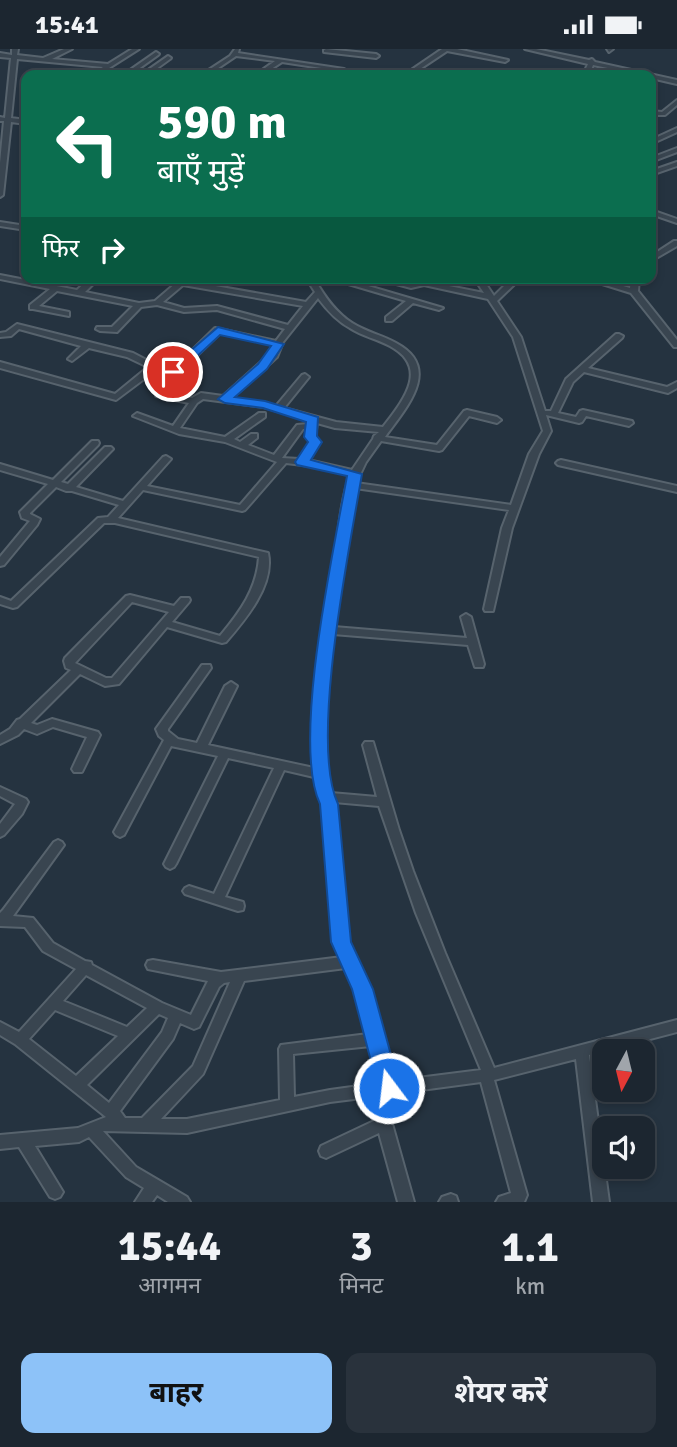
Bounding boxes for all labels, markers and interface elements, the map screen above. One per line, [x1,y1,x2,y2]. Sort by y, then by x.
text: 15:41 [35,9,99,41]
text: 590 m [157,92,287,152]
icon: left [42,98,133,189]
text: बाएँ मुड़ें [157,152,245,191]
icon: right [93,231,131,269]
text: फिर [42,233,79,265]
pin [143,342,203,402]
icon: arrive [154,353,192,391]
north arrow [592,1039,654,1103]
map controls [592,1039,655,1179]
position arrow [352,1051,426,1125]
button: sound [592,1116,655,1179]
text: 15:44 [118,1221,221,1272]
text: 3 [350,1221,373,1272]
text: 1.1 [501,1222,559,1273]
text: आगमन [138,1271,201,1300]
text: मिनट [339,1271,383,1300]
text: km [515,1272,545,1301]
button: बाहर [21,1353,332,1433]
button: शेयर करें [346,1353,656,1433]

